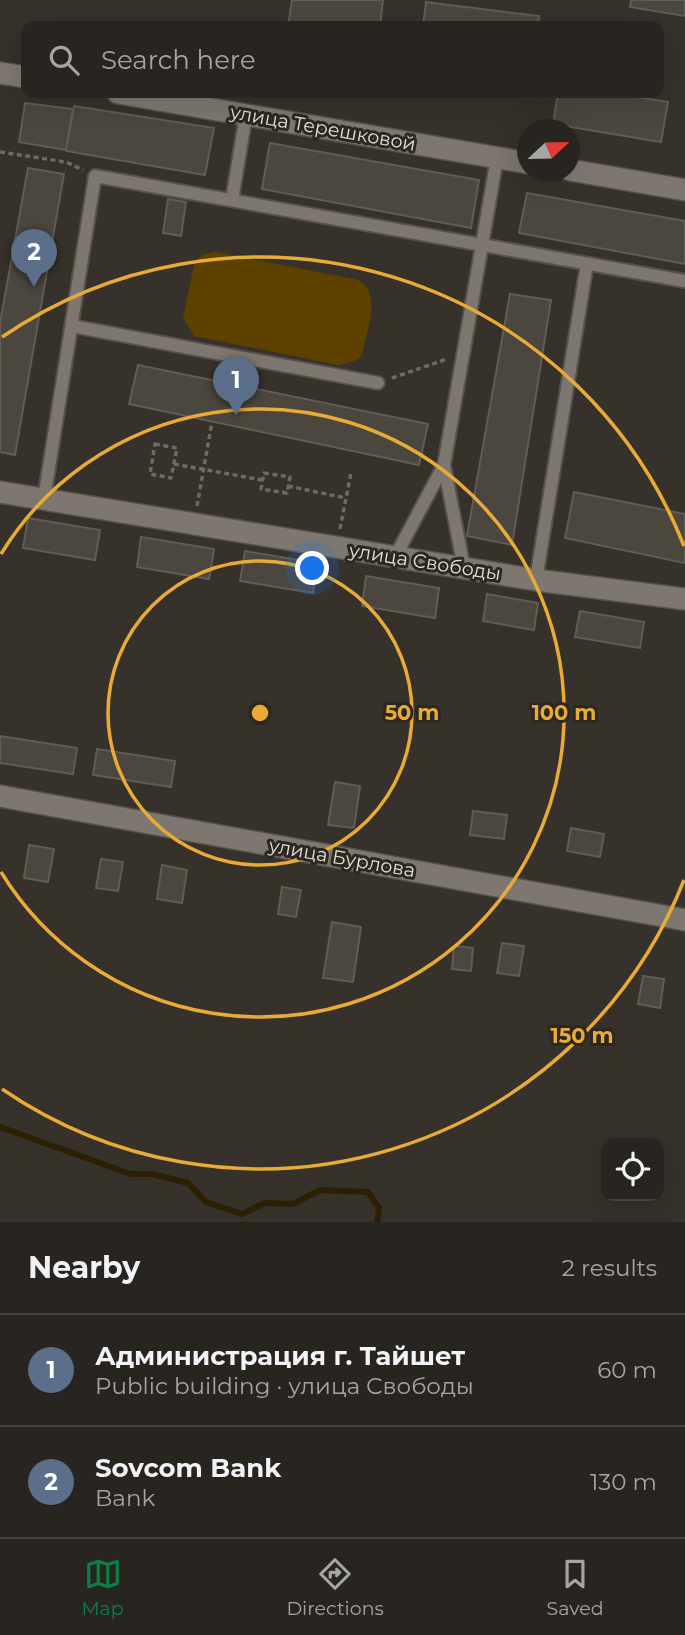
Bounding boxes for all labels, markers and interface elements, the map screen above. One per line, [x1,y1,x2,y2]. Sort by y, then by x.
search box [21,21,664,98]
icon: search [45,41,83,79]
text: Search here [101,44,256,76]
street label: улица Терешковой [227,100,418,156]
north arrow [517,119,580,182]
pin: 2 [11,229,57,287]
pin: 1 [213,357,259,415]
street label: улица Свободы [346,538,503,585]
your location [295,551,329,585]
text: 50 m [385,700,439,725]
text: 100 m [532,700,596,725]
centre of rings [248,701,272,725]
street label: улица Бурлова [266,834,417,882]
text: 150 m [551,1023,613,1048]
map controls [601,1138,664,1201]
button: locate [601,1138,664,1201]
text: Nearby [28,1249,140,1286]
text: 2 results [562,1254,657,1282]
text: Администрация г. Тайшет [95,1340,465,1372]
text: 1 [46,1356,56,1384]
text: 60 m [597,1356,657,1384]
text: Public building · улица Свободы [95,1372,474,1400]
text: Sovcom Bank [95,1452,281,1484]
text: 2 [44,1468,58,1496]
text: 130 m [590,1468,657,1496]
text: Bank [95,1484,155,1512]
tab: Map [81,1555,124,1620]
tab: Directions [286,1555,384,1620]
tab: Saved [547,1555,604,1620]

